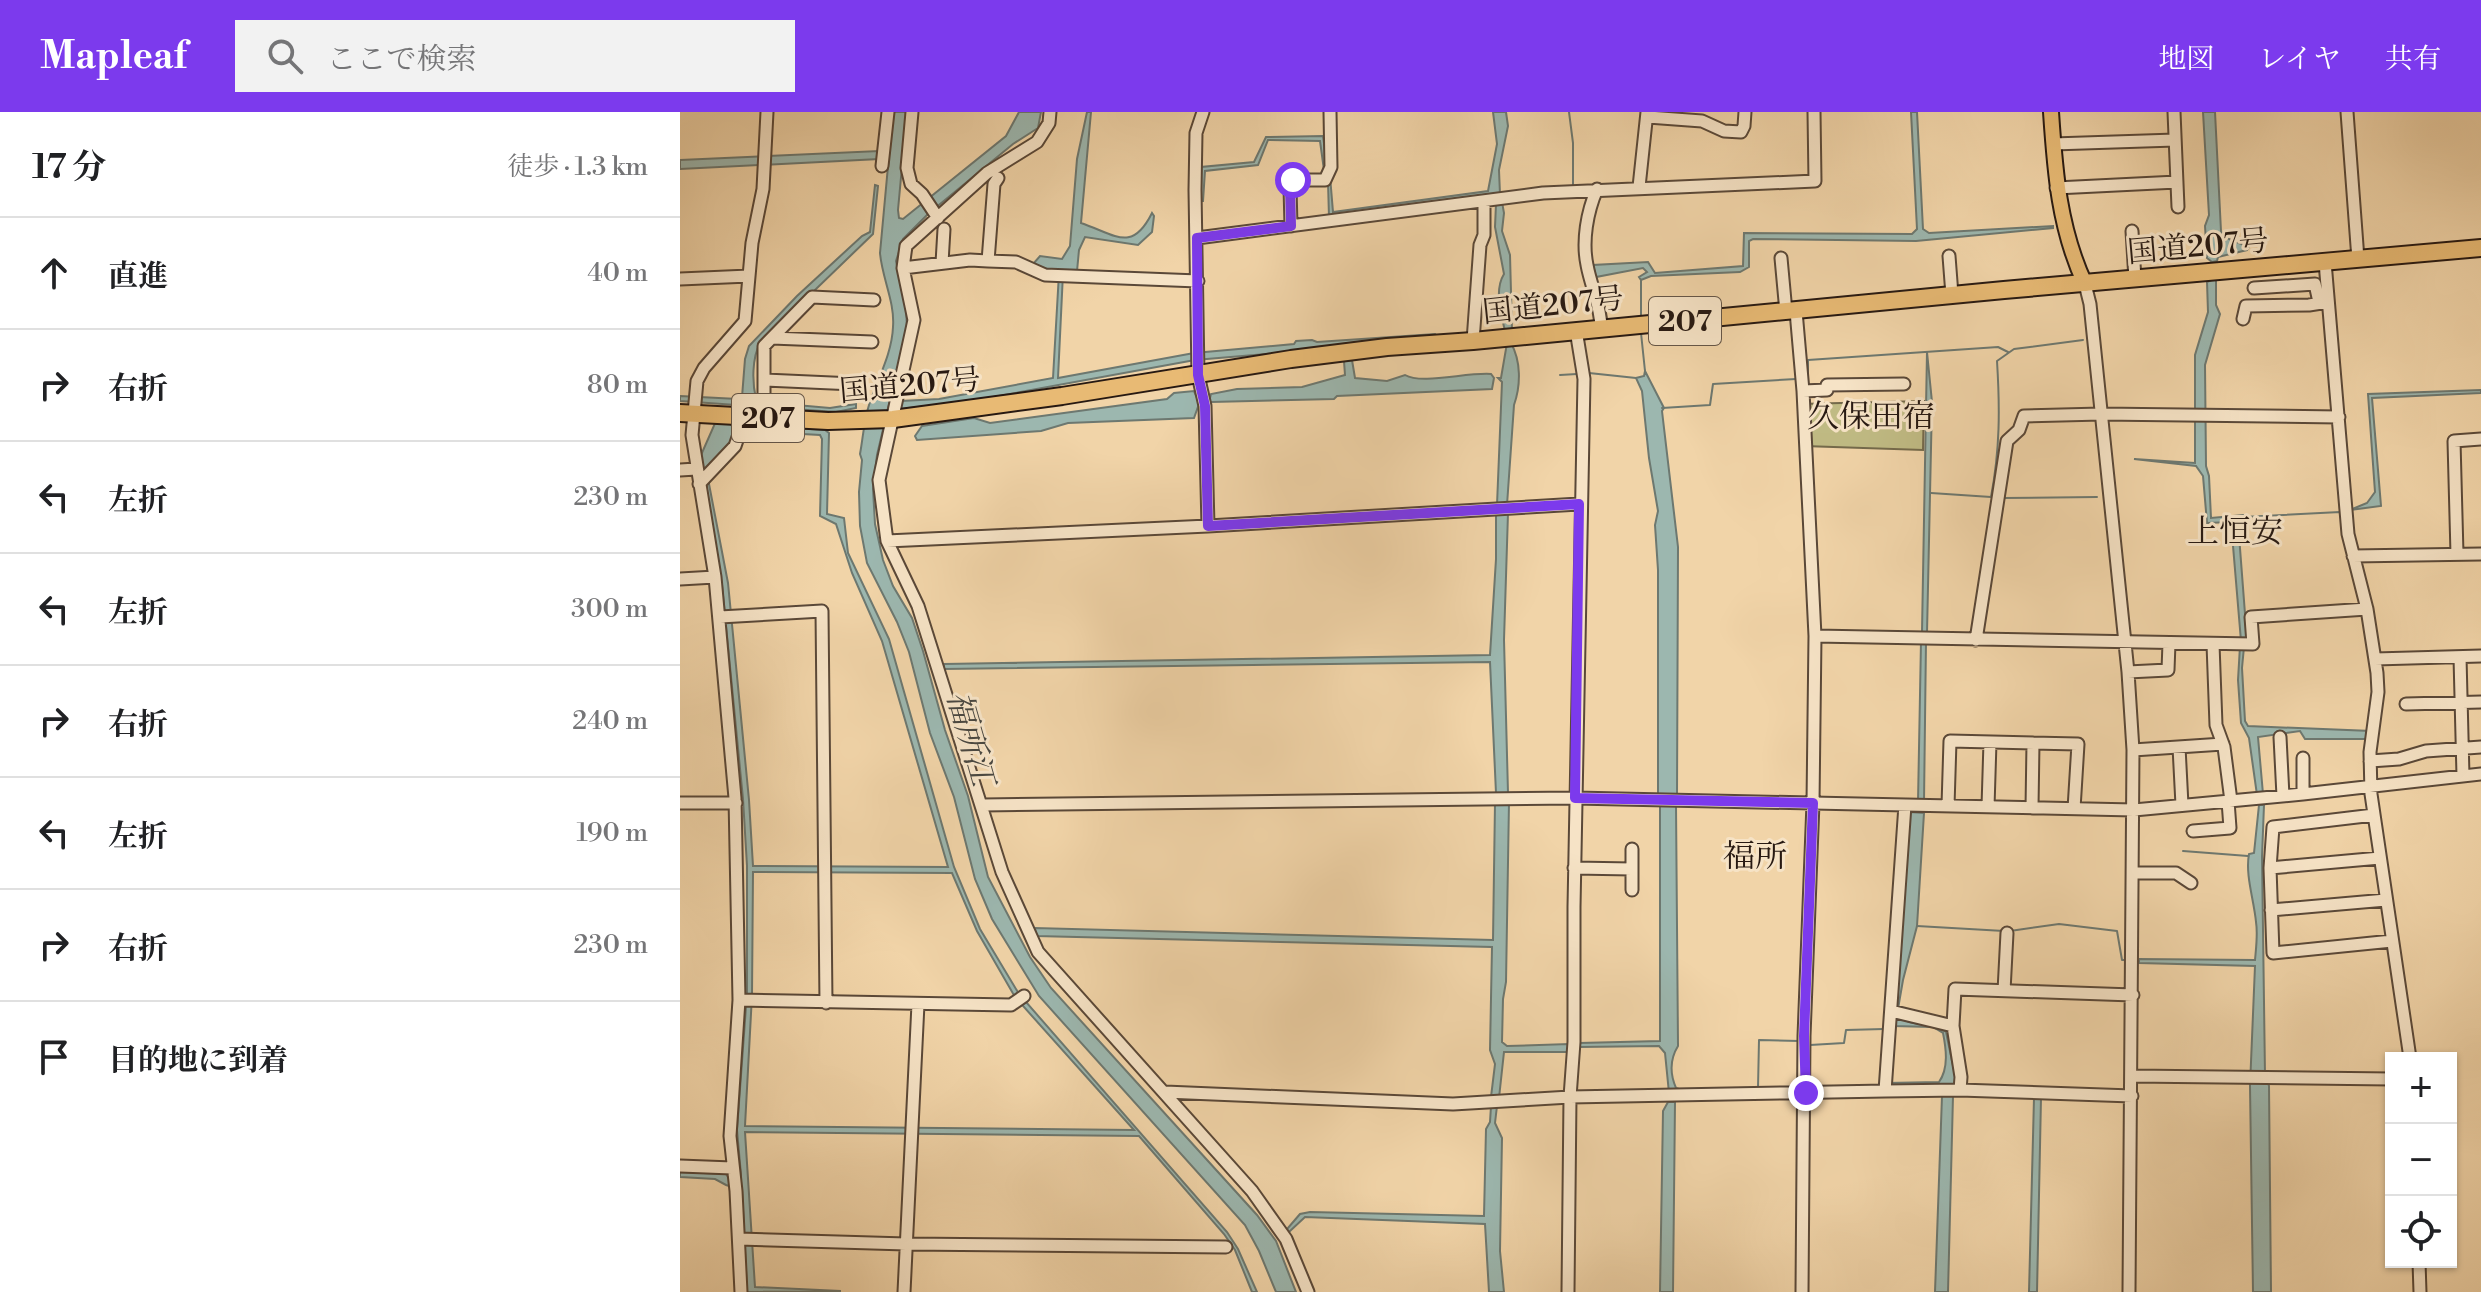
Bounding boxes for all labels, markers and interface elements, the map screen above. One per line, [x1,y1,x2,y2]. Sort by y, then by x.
search box [235,20,795,92]
text: Mapleaf [40,33,187,80]
icon: search [263,34,307,78]
text: ここで検索 [327,41,477,79]
text: 地図 [2158,42,2214,77]
text: レイヤ [2258,42,2341,77]
text: 共有 [2385,42,2441,77]
text: 17 分 [32,147,106,189]
text: 徒歩 · 1.3 km [507,151,648,183]
route start [1275,162,1311,198]
street label: 国道207号 [2126,222,2270,272]
icon: ahead [32,251,76,295]
text: 40 m [587,257,648,289]
text: 直進 [108,258,168,296]
street label: 国道207号 [1481,280,1626,332]
road number: 207 [1649,297,1721,345]
street label: 国道207号 [838,361,982,411]
icon: right [32,363,76,407]
text: 80 m [587,369,648,401]
text: 右折 [108,370,168,408]
road number: 207 [732,394,804,442]
district label: 久保田宿 [1807,397,1935,437]
icon: left [32,475,76,519]
text: 230 m [573,481,648,513]
text: 左折 [108,482,168,520]
district label: 上恒安 [2187,512,2283,552]
icon: left [32,587,76,631]
text: 300 m [571,593,648,625]
text: 左折 [108,594,168,632]
water label: 福所江 [938,687,1004,794]
icon: right [32,699,76,743]
text: 240 m [572,705,648,737]
text: 右折 [108,706,168,744]
icon: left [32,811,76,855]
text: 190 m [577,817,648,849]
text: 左折 [108,818,168,856]
district label: 福所 [1723,837,1787,877]
icon: right [32,923,76,967]
text: 230 m [573,929,648,961]
text: 右折 [108,930,168,968]
icon: arrive [32,1035,76,1079]
text: 目的地に到着 [108,1042,288,1080]
map controls [2385,1052,2457,1268]
button: + [2385,1052,2457,1124]
route end [1788,1075,1824,1111]
button: − [2385,1124,2457,1196]
button: locate [2385,1196,2457,1268]

